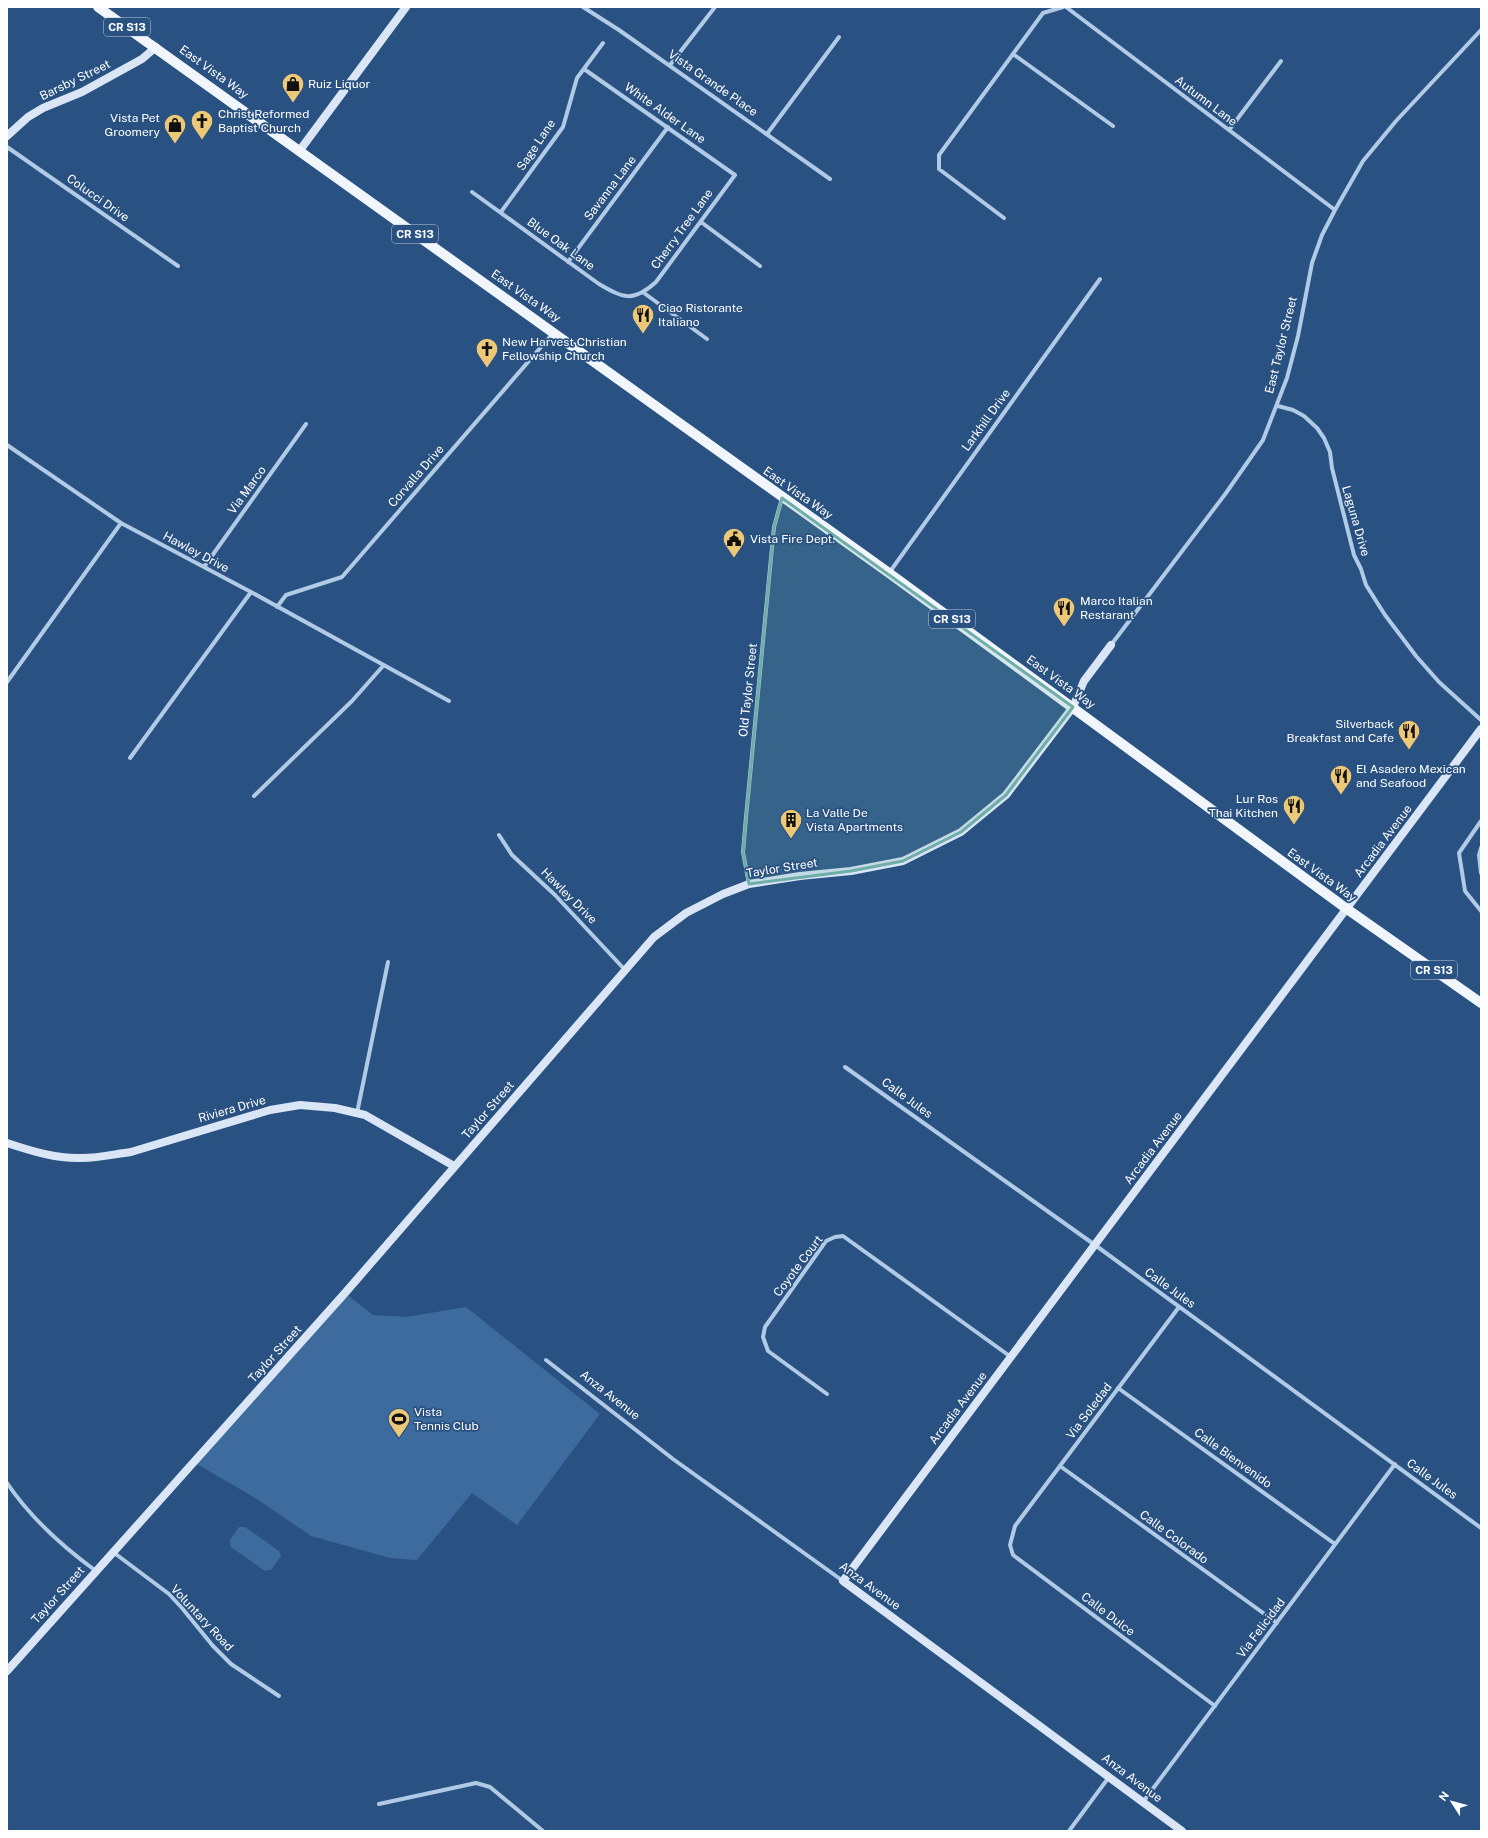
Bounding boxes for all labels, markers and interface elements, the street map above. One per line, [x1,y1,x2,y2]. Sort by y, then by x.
road number: CR S13 [104,18,150,36]
street label: East Vista Way [177,42,252,102]
street label: Vista Grande Place [666,47,761,119]
street label: Barsby Street [37,57,113,103]
shop icon: Ruiz Liquor [280,71,306,104]
street label: Autumn Lane [1172,73,1240,129]
place label: Ruiz Liquor [308,77,371,91]
street label: White Alder Lane [622,80,708,146]
place label: Christ Reformed Baptist Church [218,107,309,135]
church icon: Christ Reformed Baptist Church [189,108,215,141]
place label: Vista Pet Groomery [105,111,161,139]
shop icon: Vista Pet Groomery [162,112,188,145]
street label: Sage Lane [514,117,558,173]
street label: Savanna Lane [581,153,639,223]
street label: Colucci Drive [64,171,132,225]
street label: Cherry Tree Lane [648,186,716,272]
street label: Blue Oak Lane [524,215,598,273]
road number: CR S13 [392,225,438,243]
street label: East Vista Way [488,267,564,326]
street label: East Taylor Street [1262,295,1300,395]
place label: Ciao Ristorante Italiano [658,301,743,329]
restaurant icon: Ciao Ristorante Italiano [630,302,656,335]
place label: New Harvest Christian Fellowship Church [502,335,627,363]
church icon: New Harvest Christian Fellowship Church [474,336,500,369]
street label: Larkhill Drive [959,386,1013,454]
street label: Corvalla Drive [385,442,447,510]
street label: Via Marco [225,463,269,517]
street label: East Vista Way [760,464,836,523]
street label: Laguna Drive [1339,484,1373,558]
public building icon: Vista Fire Dept. [721,526,747,559]
street label: Hawley Drive [160,529,232,575]
place label: Vista Fire Dept. [750,532,835,546]
place label: Marco Italian Restarant [1080,594,1153,622]
restaurant icon: Marco Italian Restarant [1051,595,1077,628]
road number: CR S13 [929,610,975,628]
street label: Old Taylor Street [736,642,760,738]
street label: East Vista Way [1024,652,1099,712]
place label: Silverback Breakfast and Cafe [1287,717,1394,745]
restaurant icon: Silverback Breakfast and Cafe [1396,718,1422,751]
place label: El Asadero Mexican and Seafood [1356,762,1466,790]
restaurant icon: El Asadero Mexican and Seafood [1328,763,1354,796]
place label: Lur Ros Thai Kitchen [1209,792,1278,820]
restaurant icon: Lur Ros Thai Kitchen [1281,793,1307,826]
street label: Arcadia Avenue [1351,802,1415,880]
place label: La Valle De Vista Apartments [806,806,903,834]
building icon: La Valle De Vista Apartments [778,807,804,840]
street label: East Vista Way [1285,845,1360,905]
street label: Taylor Street [745,855,819,881]
street label: Hawley Drive [538,865,600,927]
road number: CR S13 [1411,961,1457,979]
street label: Calle Jules [879,1075,935,1121]
street label: Taylor Street [459,1078,517,1142]
street label: Riviera Drive [197,1093,268,1125]
street label: Arcadia Avenue [1121,1109,1185,1187]
street label: Coyote Court [770,1232,826,1299]
street label: Calle Jules [1142,1265,1198,1311]
street label: Taylor Street [246,1322,305,1385]
street label: Anza Avenue [577,1367,643,1423]
street label: Arcadia Avenue [926,1369,990,1447]
street label: Via Soledad [1063,1380,1115,1442]
place label: Vista Tennis Club [414,1405,479,1433]
sports icon: Vista Tennis Club [386,1406,412,1439]
street label: Calle Bienvenido [1192,1425,1275,1491]
street label: Calle Jules [1404,1456,1460,1502]
street label: Calle Colorado [1137,1507,1211,1567]
street label: Anza Avenue [837,1559,903,1613]
street label: Taylor Street [29,1563,88,1626]
street label: Voluntary Road [168,1582,236,1654]
street label: Calle Dulce [1079,1589,1138,1639]
street label: Via Felicidad [1234,1595,1288,1661]
street label: Anza Avenue [1099,1751,1165,1805]
north arrow [1432,1782,1472,1822]
text: N [1437,1789,1451,1803]

